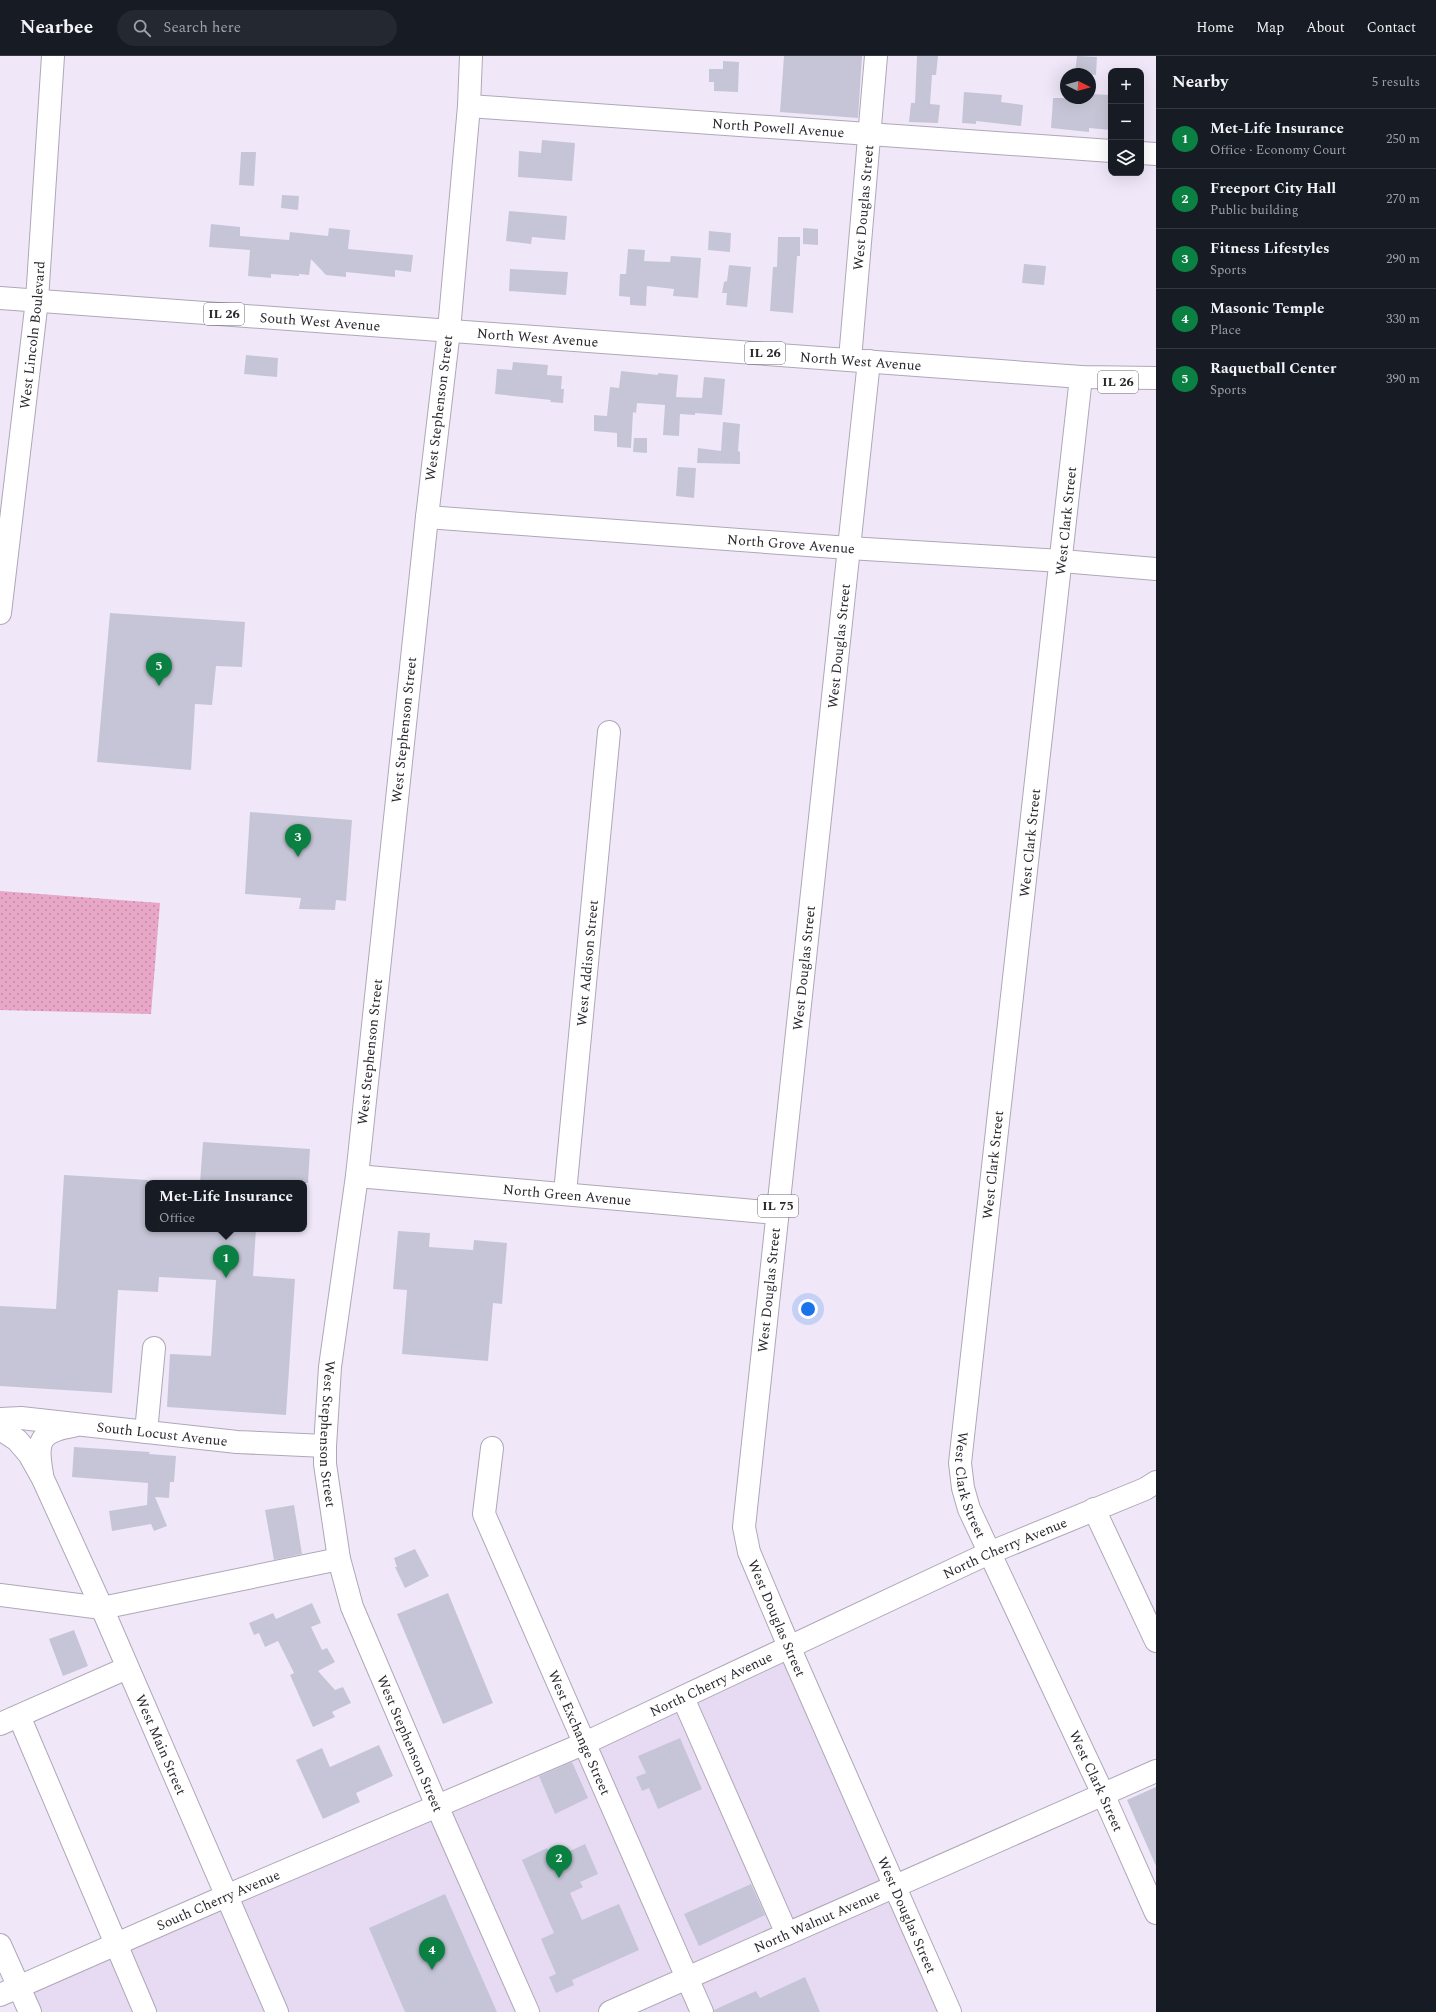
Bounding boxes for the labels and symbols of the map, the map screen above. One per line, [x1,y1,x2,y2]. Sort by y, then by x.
north arrow [1060,68,1096,104]
street label: North Powell Avenue [711,113,845,143]
street label: West Douglas Street [847,144,879,271]
street label: West Lincoln Boulevard [14,260,50,410]
road number: IL 26 [204,303,244,325]
street label: South West Avenue [259,307,381,336]
street label: North West Avenue [476,322,599,352]
street label: West Stephenson Street [420,334,458,482]
road number: IL 26 [745,342,785,364]
street label: North West Avenue [799,346,922,376]
road number: IL 26 [1098,371,1138,393]
street label: West Clark Street [1050,465,1082,576]
street label: North Grove Avenue [726,529,856,559]
street label: West Douglas Street [822,582,856,710]
pin: 5 [146,653,172,686]
street label: West Stephenson Street [386,656,422,804]
street label: West Clark Street [1014,787,1046,898]
pin: 3 [285,824,311,857]
street label: West Addison Street [570,899,603,1027]
street label: West Douglas Street [787,904,821,1032]
street label: West Stephenson Street [352,978,388,1126]
street label: West Clark Street [977,1109,1009,1220]
street label: North Green Avenue [502,1178,632,1211]
road number: IL 75 [758,1195,798,1217]
street label: West Douglas Street [752,1226,786,1354]
pin: 1 [213,1245,239,1278]
your location [798,1299,818,1319]
street label: West Stephenson Street [315,1360,342,1509]
street label: South Locust Avenue [96,1416,229,1451]
street label: West Clark Street [950,1431,992,1542]
street label: North Cherry Avenue [939,1512,1070,1584]
street label: West Douglas Street [743,1556,811,1680]
street label: North Cherry Avenue [646,1646,776,1722]
street label: West Exchange Street [543,1666,616,1799]
street label: West Stephenson Street [372,1672,449,1815]
street label: West Main Street [130,1691,192,1798]
street label: West Clark Street [1064,1727,1129,1835]
pin: 2 [546,1845,572,1878]
street label: West Douglas Street [872,1853,942,1977]
street label: South Cherry Avenue [153,1864,283,1936]
street label: North Walnut Avenue [750,1884,883,1958]
pin: 4 [419,1937,445,1970]

